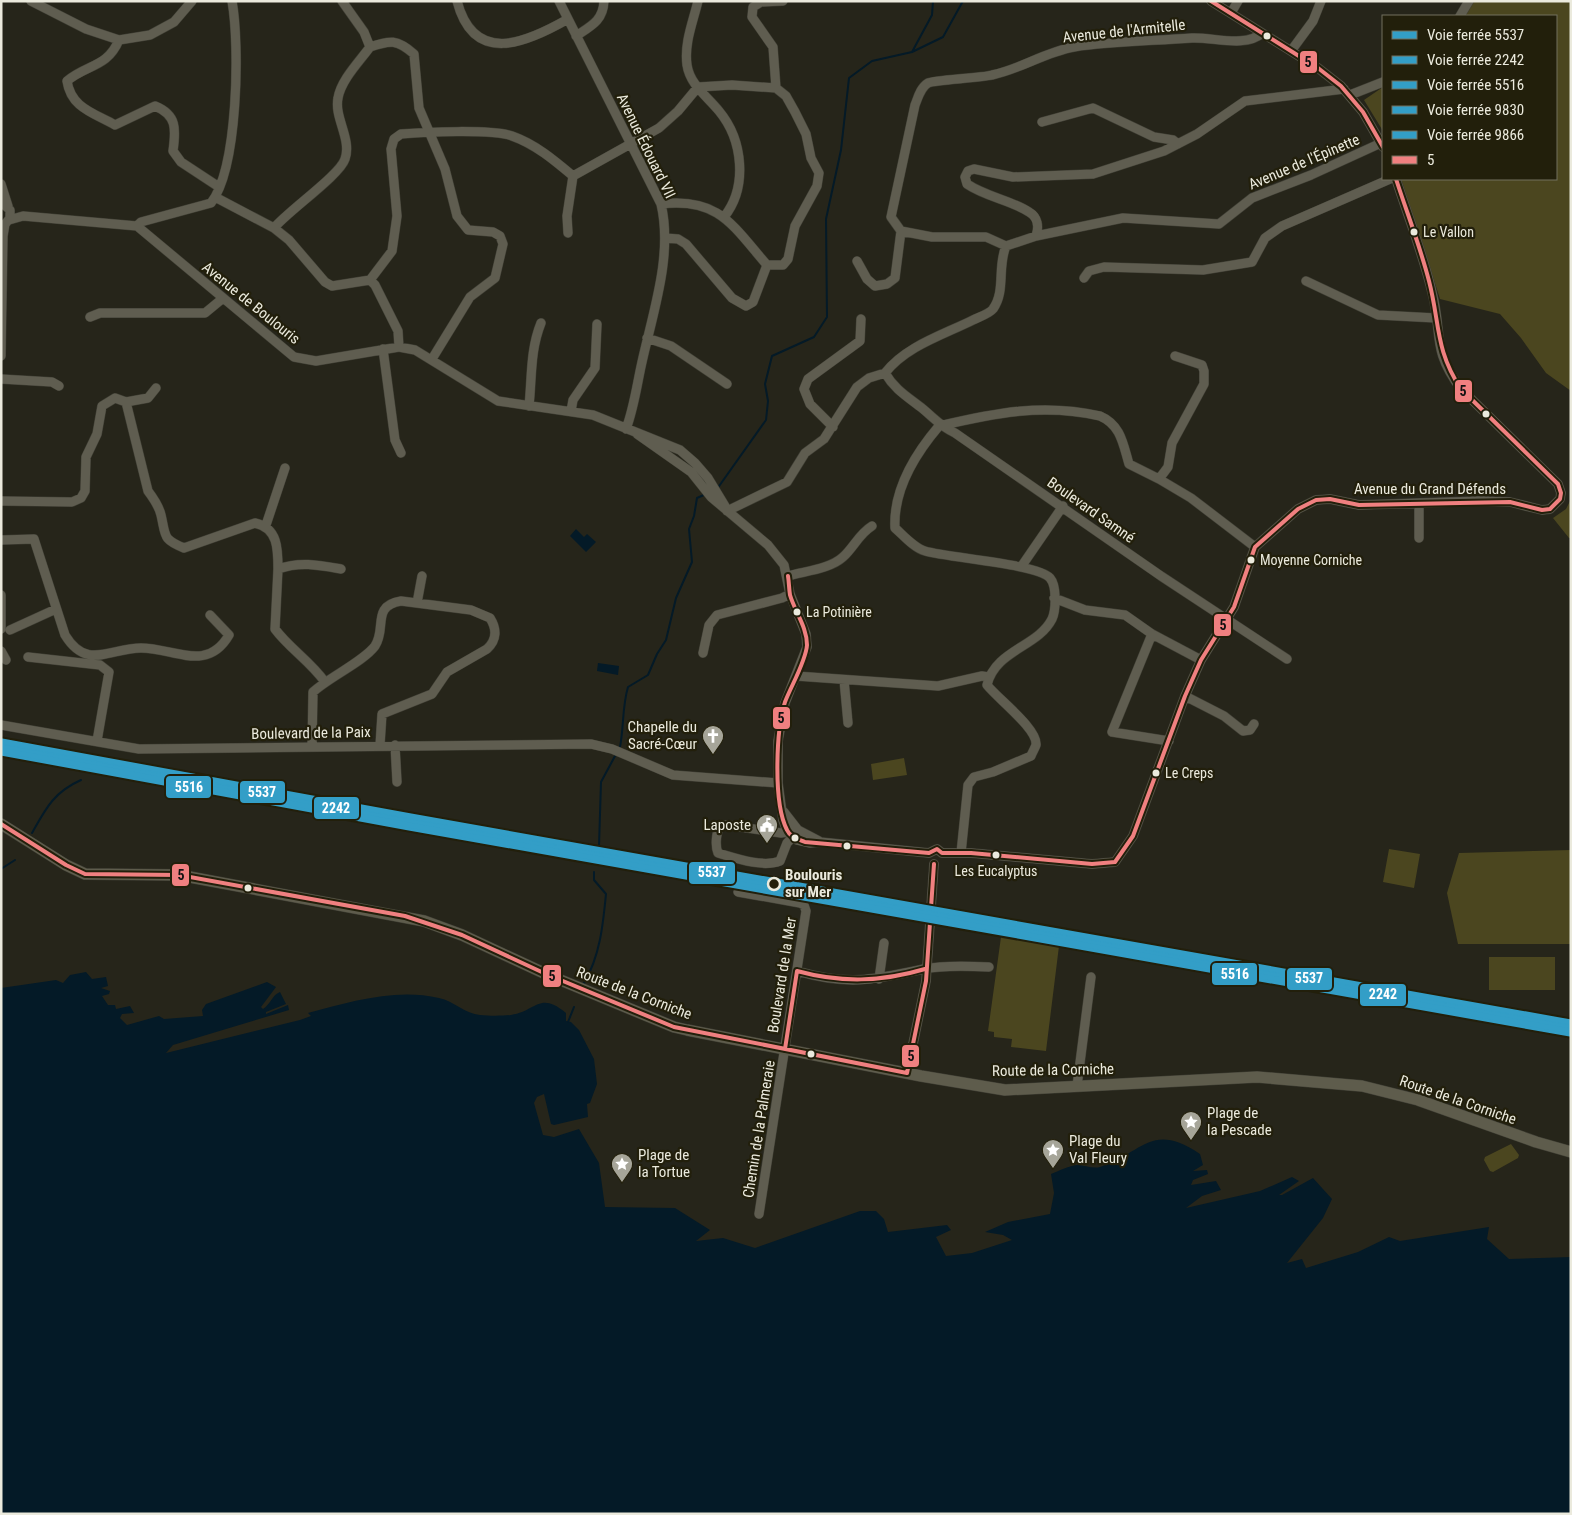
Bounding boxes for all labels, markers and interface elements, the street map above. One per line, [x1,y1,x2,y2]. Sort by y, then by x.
legend [1382,15,1557,180]
street label: Avenue de l'Armitelle [1062,16,1186,46]
text: Voie ferrée 5537 [1427,26,1524,44]
unlabelled marker [1262,31,1272,41]
line badge: 5 [1299,50,1318,74]
text: Voie ferrée 2242 [1427,51,1524,69]
text: 5 [1304,54,1312,70]
text: Voie ferrée 5516 [1427,76,1524,94]
street label: Avenue Édouard VII [613,91,679,201]
text: Voie ferrée 9830 [1427,101,1524,119]
text: Voie ferrée 9866 [1427,126,1524,144]
street label: Avenue de l'Épinette [1246,130,1362,194]
text: 5 [1427,151,1434,169]
place label: Le Vallon [1423,224,1474,240]
marker: Le Vallon [1409,227,1419,237]
street label: Avenue de Boulouris [198,258,304,348]
line badge: 5 [1454,379,1473,403]
text: 5 [1459,383,1467,399]
unlabelled marker [1481,409,1491,419]
street label: Boulevard Samné [1044,473,1138,547]
street label: Avenue du Grand Défends [1354,480,1506,498]
place label: Moyenne Corniche [1260,552,1363,568]
marker: Moyenne Corniche [1246,555,1256,565]
place label: La Potinière [806,604,872,620]
marker: La Potinière [792,607,802,617]
line badge: 5 [1213,613,1232,637]
text: 5 [1219,617,1227,633]
line badge: 5 [772,706,791,730]
text: 5 [777,710,785,726]
place label: Chapelle du Sacré-Cœur [628,718,697,753]
street label: Boulevard de la Paix [251,723,371,743]
church icon: Chapelle du Sacré-Cœur [701,724,725,755]
place label: Le Creps [1165,765,1213,781]
marker: Le Creps [1151,768,1161,778]
line badge: 5516 [165,775,212,799]
text: 5516 [175,779,203,795]
line badge: 5537 [239,780,286,804]
text: 5537 [248,784,276,800]
line badge: 2242 [313,796,360,820]
text: 2242 [322,800,350,816]
public building icon: Laposte [755,813,779,844]
place label: Laposte [703,816,751,834]
unlabelled marker [790,833,800,843]
unlabelled marker [842,841,852,851]
marker: Les Eucalyptus [991,850,1001,860]
line badge: 5537 [688,861,736,885]
line badge: 5 [171,863,190,887]
place label: Les Eucalyptus [955,863,1037,879]
text: 5537 [698,864,726,880]
place label: Boulouris sur Mer [785,866,843,901]
text: 5 [177,867,185,883]
marker: Boulouris sur Mer [767,877,781,891]
unlabelled marker [243,883,253,893]
street label: Boulevard de la Mer [764,915,800,1034]
line badge: 5516 [1211,962,1258,986]
street label: Route de la Corniche [574,963,694,1023]
line badge: 5 [542,964,562,988]
text: 5516 [1221,966,1249,982]
line badge: 5537 [1286,967,1333,991]
text: 5 [548,968,556,984]
text: 5537 [1295,970,1323,986]
line badge: 2242 [1359,983,1407,1007]
text: 2242 [1369,986,1397,1002]
line badge: 5 [901,1044,920,1068]
text: 5 [907,1048,915,1064]
unlabelled marker [806,1049,816,1059]
street label: Chemin de la Palmeraie [739,1059,779,1199]
street label: Route de la Corniche [992,1060,1114,1080]
street label: Route de la Corniche [1397,1072,1519,1128]
place label: Plage de la Pescade [1207,1104,1272,1139]
place icon: Plage de la Pescade [1179,1110,1203,1141]
place label: Plage du Val Fleury [1069,1132,1127,1167]
place icon: Plage du Val Fleury [1041,1138,1065,1169]
place label: Plage de la Tortue [638,1146,690,1181]
place icon: Plage de la Tortue [610,1152,634,1183]

